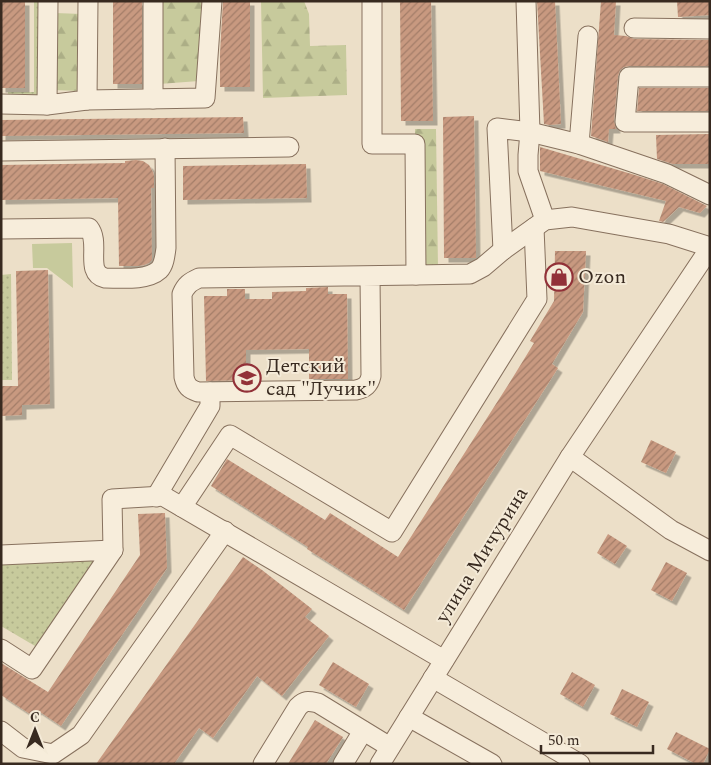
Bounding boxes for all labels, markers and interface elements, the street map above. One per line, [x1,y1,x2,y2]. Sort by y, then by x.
shop icon: Ozon [544,262,574,292]
place label: Ozon [578,262,626,292]
place label: Детский сад "Лучик" [266,351,376,404]
school or university icon: Детский сад "Лучик" [232,363,262,393]
street label: улица Мичурина [428,481,536,630]
north arrow [10,705,60,755]
text: С [30,707,40,728]
scale bar [541,722,654,754]
text: 50 m [548,729,580,752]

